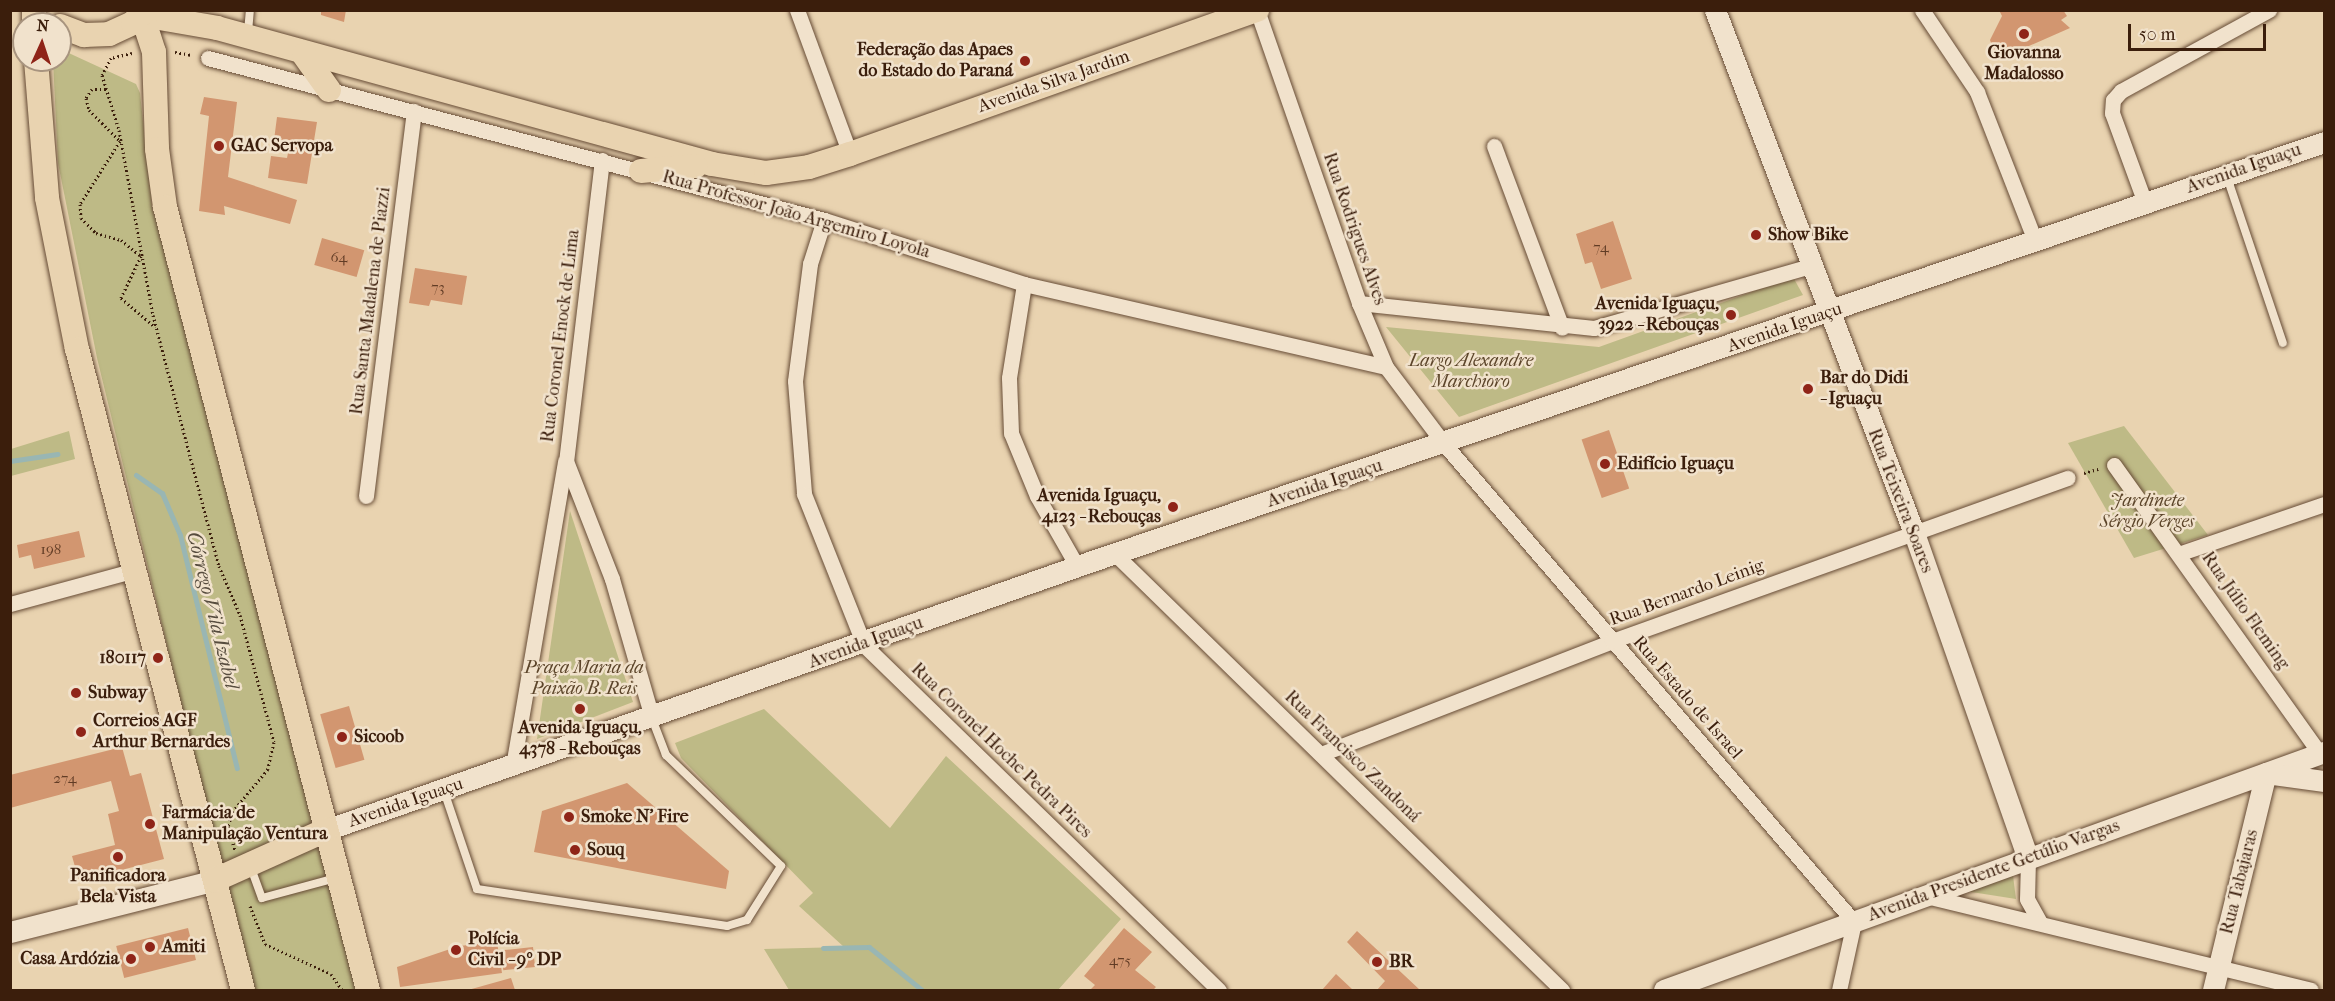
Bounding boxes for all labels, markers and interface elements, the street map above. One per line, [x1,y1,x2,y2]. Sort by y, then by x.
north arrow [12,12,72,72]
scale bar [2131,12,2269,50]
text: N [36,16,49,35]
text: 50 m [2139,24,2175,45]
marker: Giovanna Madalosso [2017,27,2031,41]
place label: Federação das Apaes do Estado do Paraná [857,40,1013,82]
place label: Giovanna Madalosso [1984,43,2064,86]
street label: Avenida Silva Jardim [975,46,1133,118]
marker: Federação das Apaes do Estado do Paraná [1018,54,1032,68]
place label: GAC Servopa [231,135,333,157]
marker: GAC Servopa [212,139,226,153]
street label: Avenida Iguaçu [2184,139,2304,199]
street label: Rua Rodrigues Alves [1318,150,1390,308]
street label: Rua Professor João Argemiro Loyola [660,166,932,264]
street label: Rua Santa Madalena de Piazzi [346,186,396,416]
place label: Show Bike [1768,224,1848,246]
street label: Rua Coronel Enock de Lima [537,228,585,444]
marker: Show Bike [1749,228,1763,242]
house number: 74 [1593,239,1609,257]
house number: 64 [331,249,347,267]
house number: 73 [431,279,445,297]
place label: Avenida Iguaçu, 3922 - Rebouças [1595,294,1719,336]
street label: Avenida Iguaçu [1725,298,1845,358]
marker: Avenida Iguaçu, 3922 - Rebouças [1724,308,1738,322]
park label: Largo Alexandre Marchioro [1409,351,1533,394]
place label: Bar do Didi - Iguaçu [1820,368,1908,410]
marker: Bar do Didi - Iguaçu [1801,382,1815,396]
street label: Rua Teixeira Soares [1863,426,1937,576]
place label: Edifício Iguaçu [1617,453,1734,475]
street label: Avenida Iguaçu [1265,455,1385,513]
marker: Edifício Iguaçu [1598,457,1612,471]
place label: Avenida Iguaçu, 4123 - Rebouças [1037,486,1161,528]
park label: Jardinete Sérgio Verges [2100,491,2194,534]
marker: Avenida Iguaçu, 4123 - Rebouças [1166,500,1180,514]
water label: Córrego Vila Izabel [182,529,244,691]
house number: 198 [41,541,61,559]
street label: Rua Júlio Fleming [2196,548,2294,674]
street label: Rua Bernardo Leinig [1607,555,1767,631]
street label: Avenida Iguaçu [806,612,926,674]
street label: Rua Estado de Israel [1628,632,1746,764]
place label: 180117 [99,647,146,669]
marker: 180117 [151,651,165,665]
park label: Praça Maria da Paixão B. Reis [524,658,644,700]
street label: Rua Coronel Hoche Pedra Pires [906,659,1096,843]
place label: Subway [88,682,147,704]
marker: Subway [69,686,83,700]
street label: Rua Francisco Zandoná [1280,687,1424,827]
marker: Avenida Iguaçu, 4378 - Rebouças [573,702,587,716]
place label: Correios AGF Arthur Bernardes [93,711,230,754]
place label: Avenida Iguaçu, 4378 - Rebouças [518,718,642,760]
marker: Correios AGF Arthur Bernardes [74,725,88,739]
place label: Sicoob [354,726,404,748]
marker: Sicoob [335,730,349,744]
house number: 274 [53,770,77,788]
street label: Avenida Iguaçu [346,773,466,833]
place label: Farmácia de Manipulação Ventura [162,803,327,846]
place label: Smoke N’ Fire [581,806,689,828]
marker: Smoke N’ Fire [562,810,576,824]
street label: Avenida Presidente Getúlio Vargas [1865,815,2123,927]
marker: Farmácia de Manipulação Ventura [143,817,157,831]
street label: Rua Tabajaras [2217,827,2263,937]
place label: Souq [587,839,625,861]
marker: Souq [568,843,582,857]
marker: Panificadora Bela Vista [111,850,125,864]
place label: Panificadora Bela Vista [70,866,166,908]
place label: Polícia Civil - 9º DP [468,929,561,972]
place label: Amiti [162,936,206,958]
marker: Amiti [143,940,157,954]
marker: Polícia Civil - 9º DP [449,943,463,957]
place label: Casa Ardózia [20,948,119,970]
place label: BR [1389,951,1414,973]
marker: Casa Ardózia [124,952,138,966]
house number: 475 [1109,952,1131,970]
marker: BR [1370,955,1384,969]

